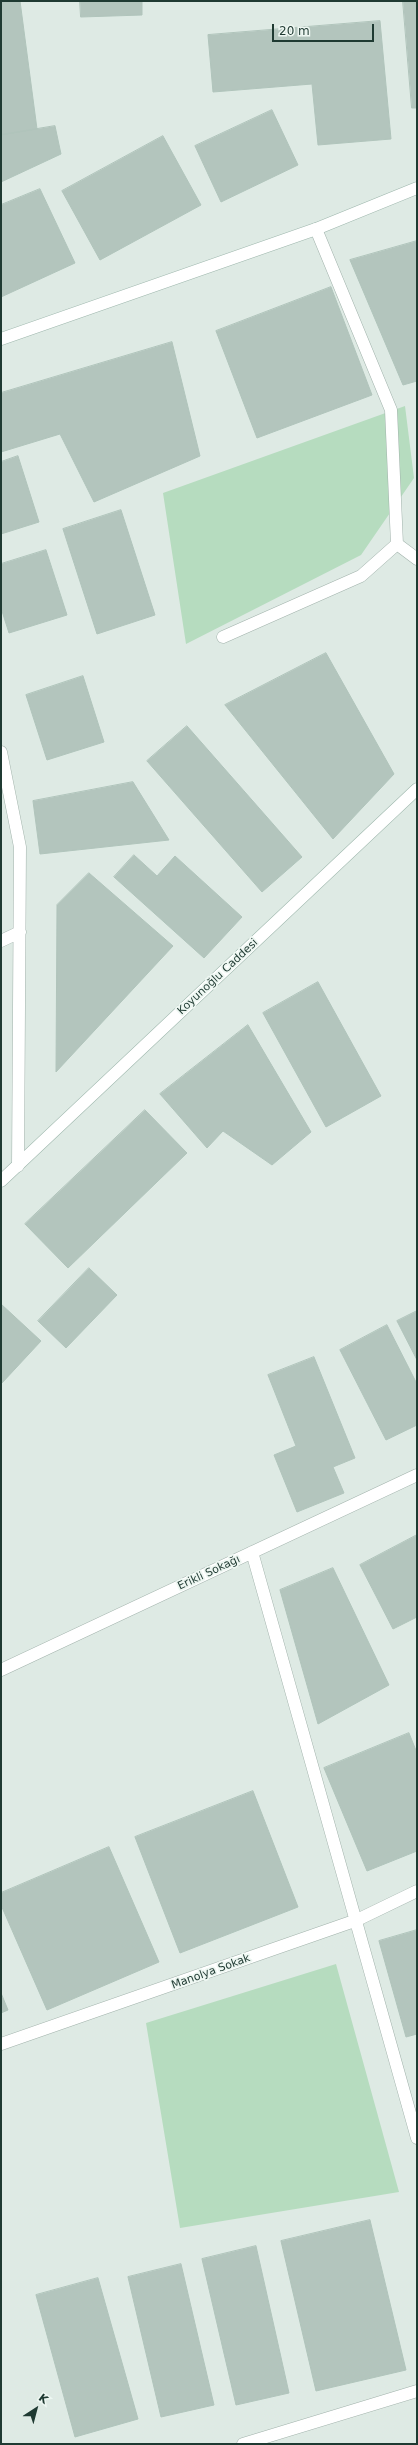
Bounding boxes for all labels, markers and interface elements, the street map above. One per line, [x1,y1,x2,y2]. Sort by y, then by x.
scale bar [274,16,376,42]
text: 20 m [279,24,310,38]
street label: Koyunoğlu Caddesi [175,936,261,1018]
street label: Erikli Sokağı [176,1553,242,1593]
street label: Manolya Sokak [170,1952,252,1992]
north arrow [16,2389,56,2429]
text: K [36,2391,51,2407]

